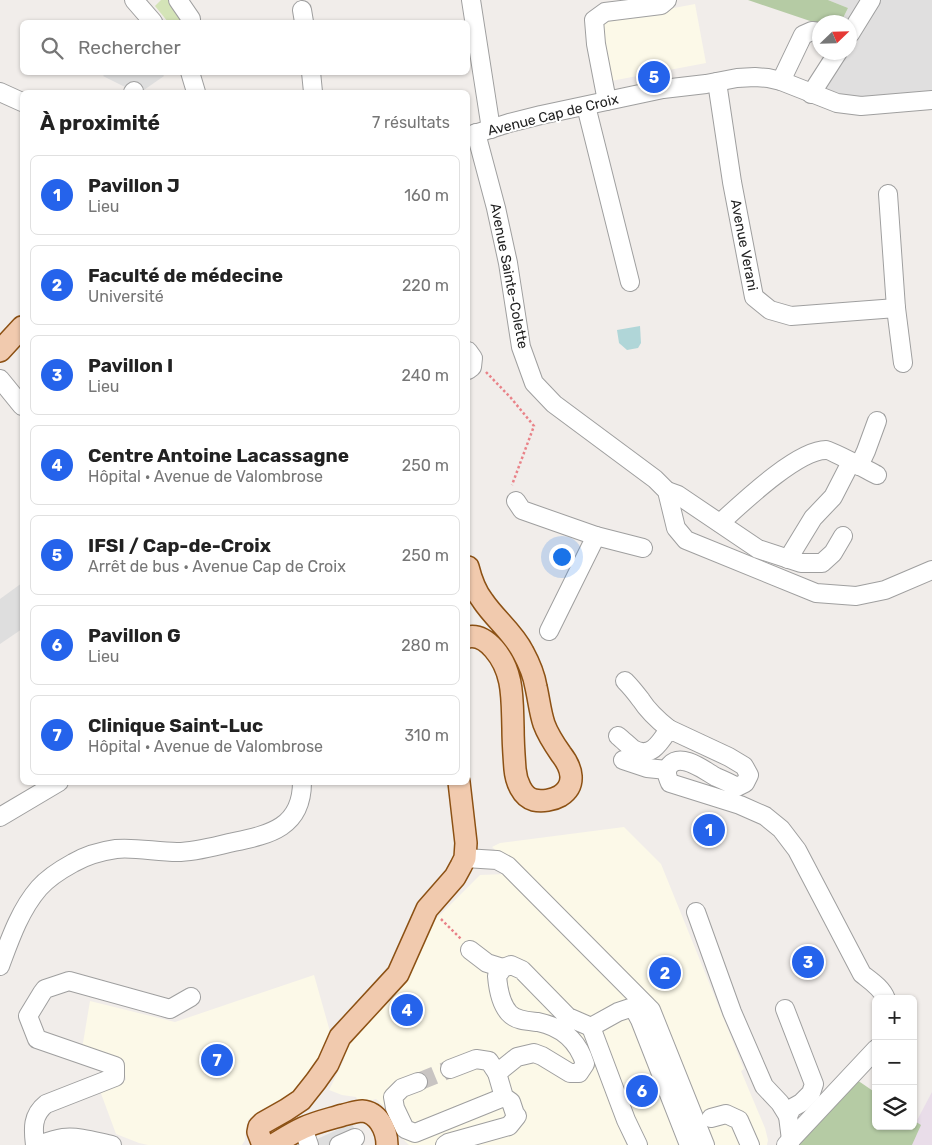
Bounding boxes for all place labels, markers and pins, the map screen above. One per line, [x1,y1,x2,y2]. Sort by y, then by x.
pin: 5 [638,58,670,96]
pin: 1 [693,811,725,849]
pin: 3 [792,943,824,981]
pin: 2 [649,954,681,992]
pin: 4 [391,991,423,1029]
pin: 7 [201,1041,233,1079]
pin: 6 [626,1072,658,1110]

